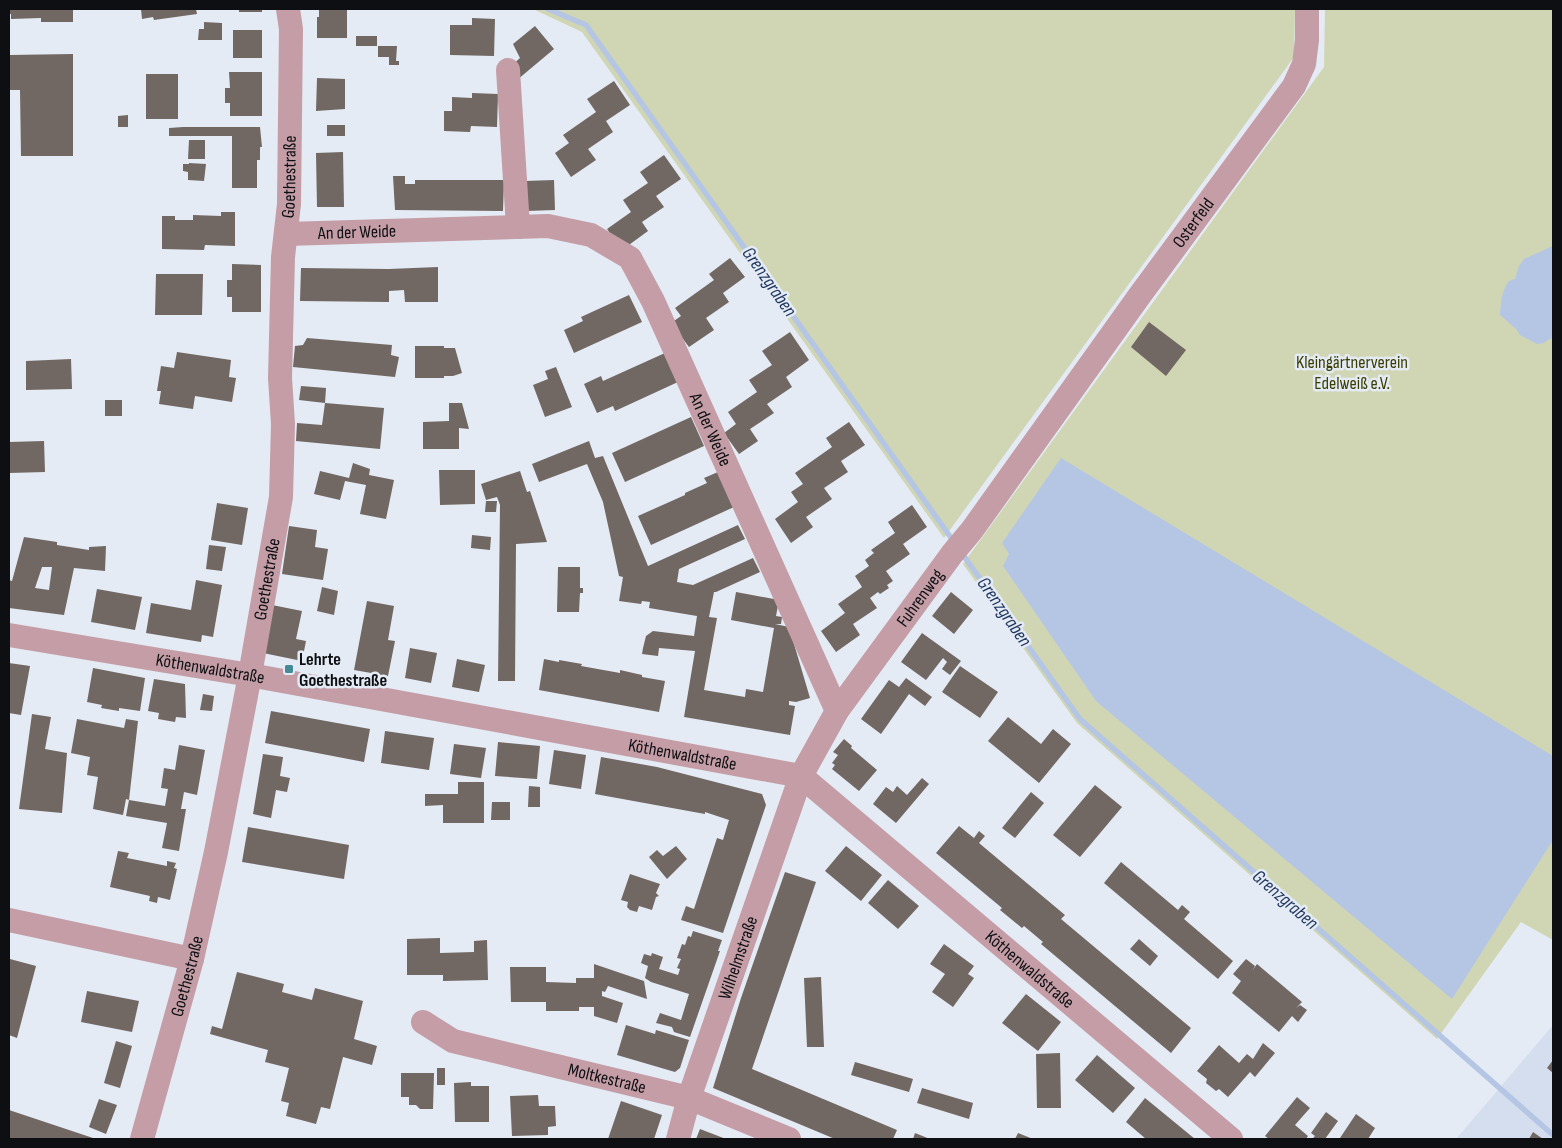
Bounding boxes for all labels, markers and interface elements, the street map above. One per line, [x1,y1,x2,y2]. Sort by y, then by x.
street label: Goethestraße [277,135,300,219]
street label: Osterfeld [1168,194,1218,252]
street label: An der Weide [317,220,396,244]
water label: Grenzgraben [737,243,801,321]
park label: Kleingärtnerverein Edelweiß e.V. [1296,352,1408,394]
street label: An der Weide [685,389,736,470]
street label: Goethestraße [249,537,284,622]
street label: Fuhrenweg [892,565,948,631]
water label: Grenzgraben [972,573,1036,651]
street label: Köthenwaldstraße [154,649,266,688]
place label: Lehrte Goethestraße [299,649,387,691]
marker: Lehrte Goethestraße [283,663,295,675]
street label: Köthenwaldstraße [627,734,738,775]
water label: Grenzgraben [1247,865,1323,935]
street label: Wilhelmstraße [714,913,762,1002]
street label: Köthenwaldstraße [981,926,1079,1013]
street label: Goethestraße [166,934,207,1019]
street label: Moltkestraße [566,1059,648,1098]

